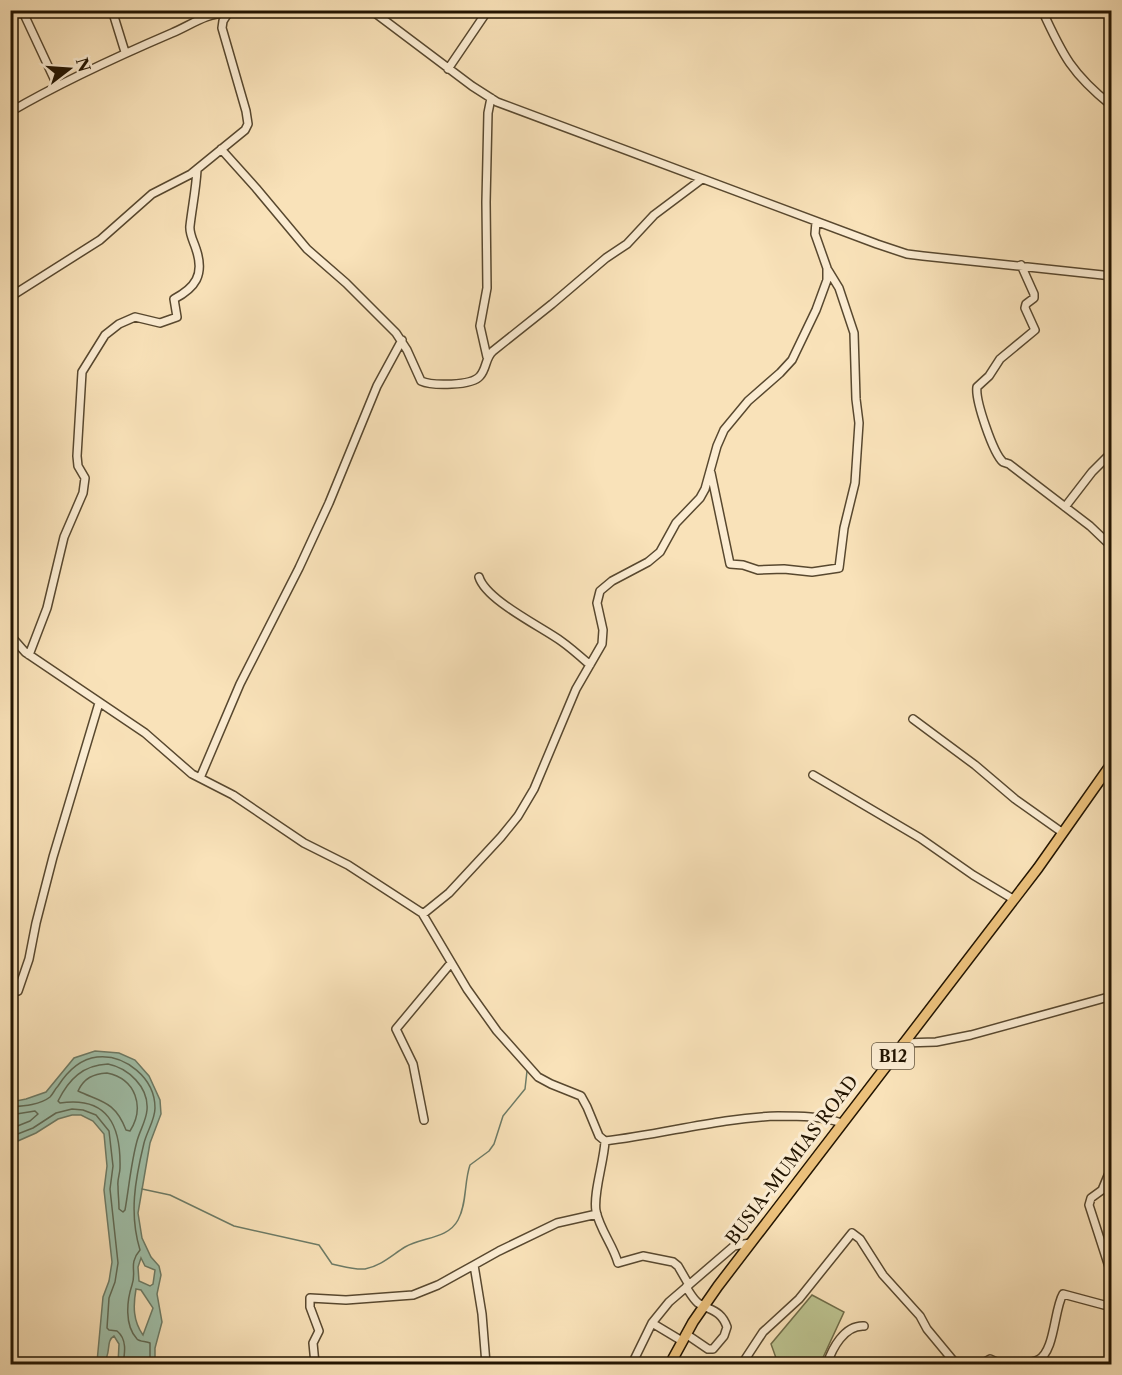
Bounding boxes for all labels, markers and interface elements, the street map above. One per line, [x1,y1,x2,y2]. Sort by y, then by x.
north arrow [39,39,99,99]
text: N [72,55,95,74]
road number: B12 [872,1043,914,1069]
street label: BUSIA-MUMIAS ROAD [721,1071,863,1249]

